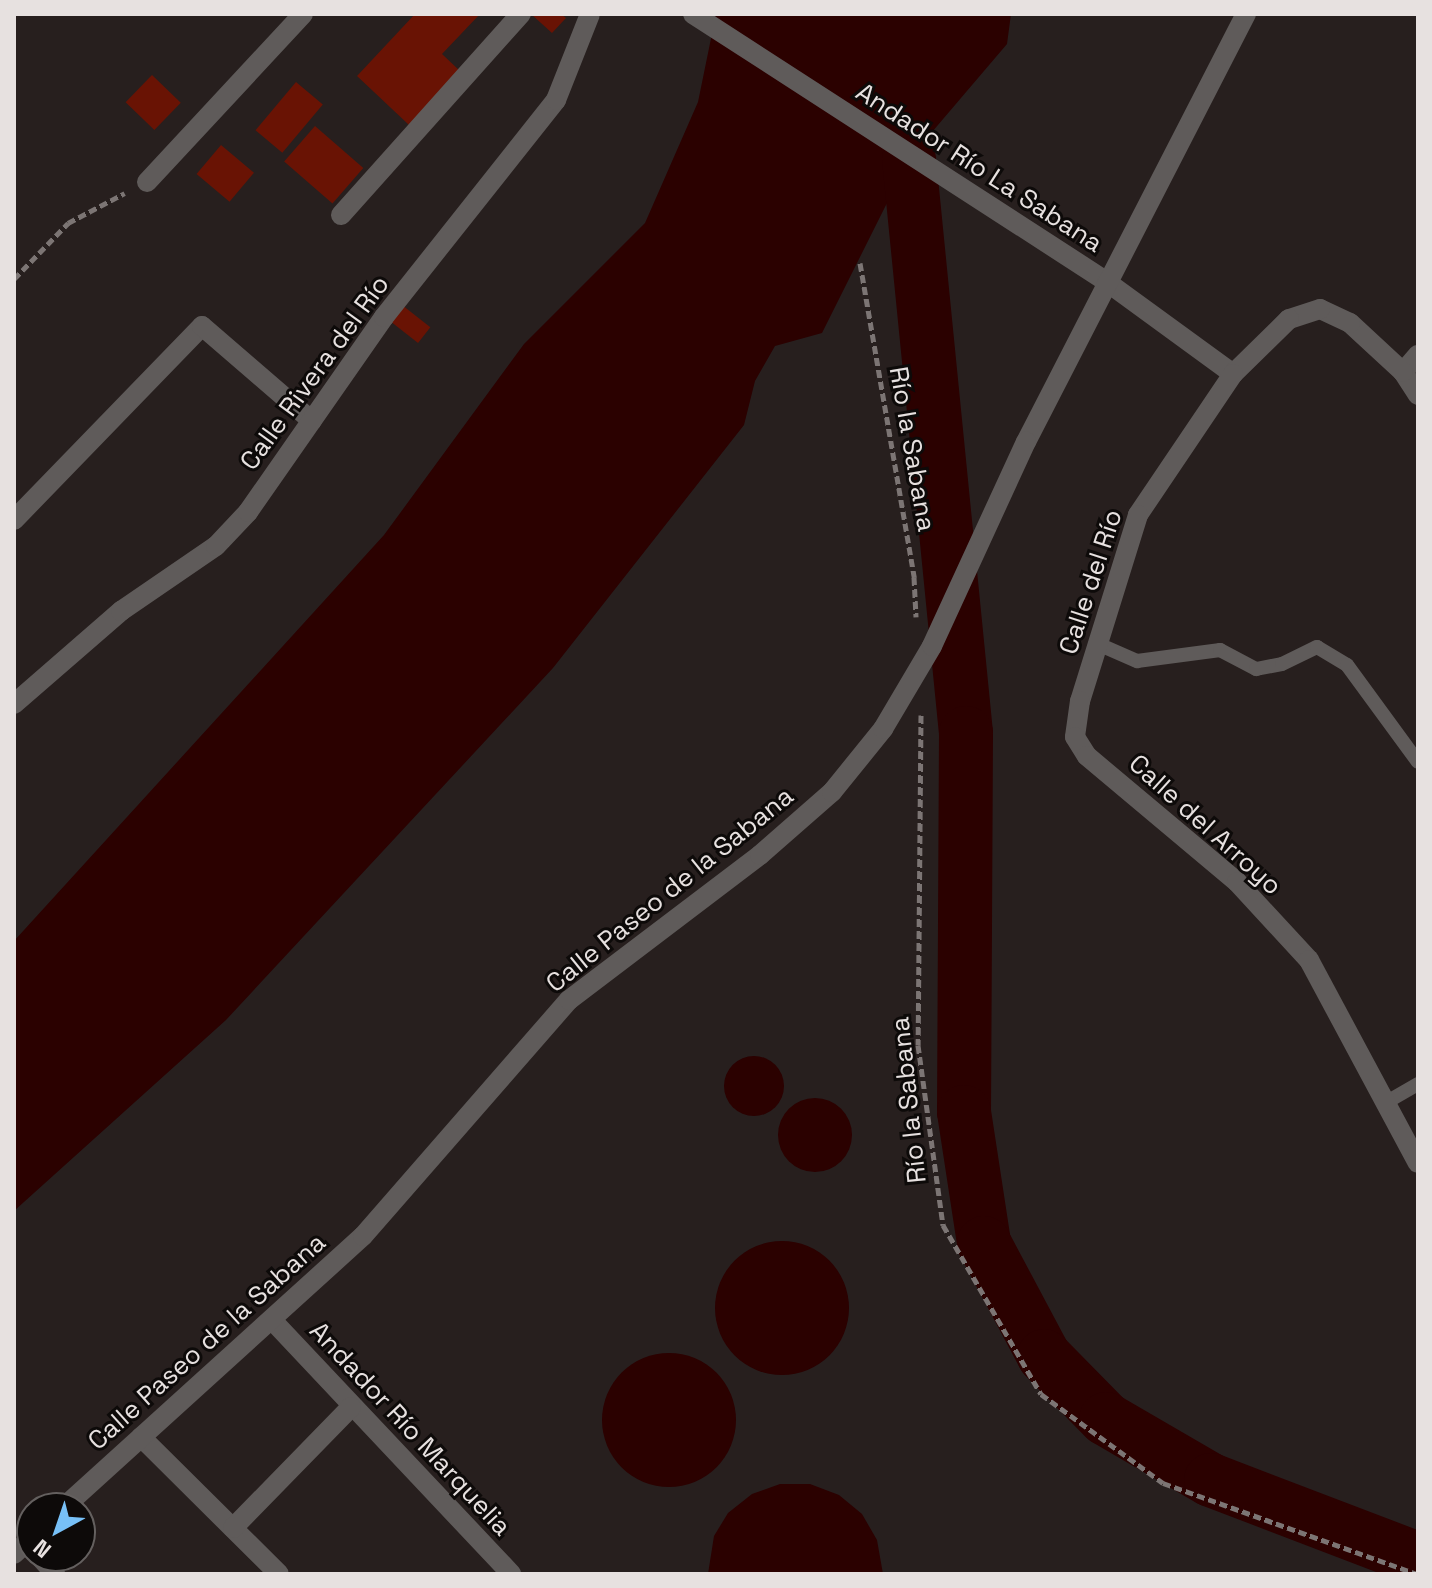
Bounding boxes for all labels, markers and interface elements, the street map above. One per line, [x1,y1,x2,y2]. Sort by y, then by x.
street label: Andador Río La Sabana [850,77,1108,259]
street label: Calle Rivera del Río [234,270,396,476]
street label: Río la Sabana [882,364,942,534]
street label: Calle del Río [1053,506,1129,658]
street label: Calle del Arroyo [1122,748,1288,902]
street label: Calle Paseo de la Sabana [540,781,800,999]
street label: Río la Sabana [885,1015,933,1185]
street label: Calle Paseo de la Sabana [82,1227,332,1457]
street label: Andador Río Marquelia [303,1316,517,1542]
north arrow [16,1492,96,1572]
text: N [27,1533,57,1564]

